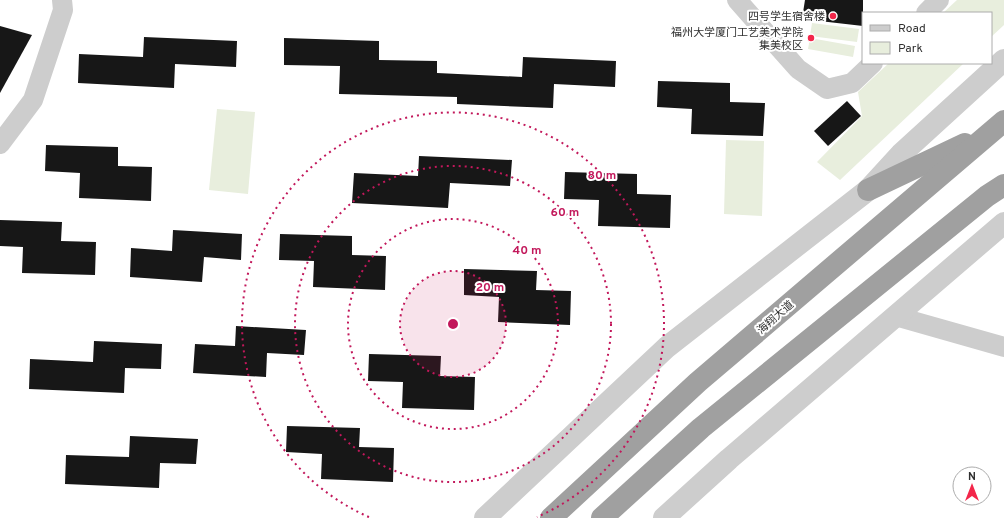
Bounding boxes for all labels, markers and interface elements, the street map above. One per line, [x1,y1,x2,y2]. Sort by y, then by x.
place label: 四号学生宿舍楼 [748,10,825,24]
marker: 四号学生宿舍楼 [828,11,838,21]
legend [862,12,992,64]
text: Road [898,21,926,37]
place label: 福州大学厦门工艺美术学院 集美校区 [671,26,803,53]
marker: 福州大学厦门工艺美术学院 集美校区 [806,33,816,43]
text: Park [898,41,923,57]
text: 80 m [588,168,616,184]
text: 60 m [551,205,579,221]
text: 40 m [512,243,542,259]
text: 20 m [476,280,504,296]
street label: 海翔大道 [754,298,797,337]
centre of rings [446,317,460,331]
north arrow [952,466,992,506]
text: N [968,470,976,484]

